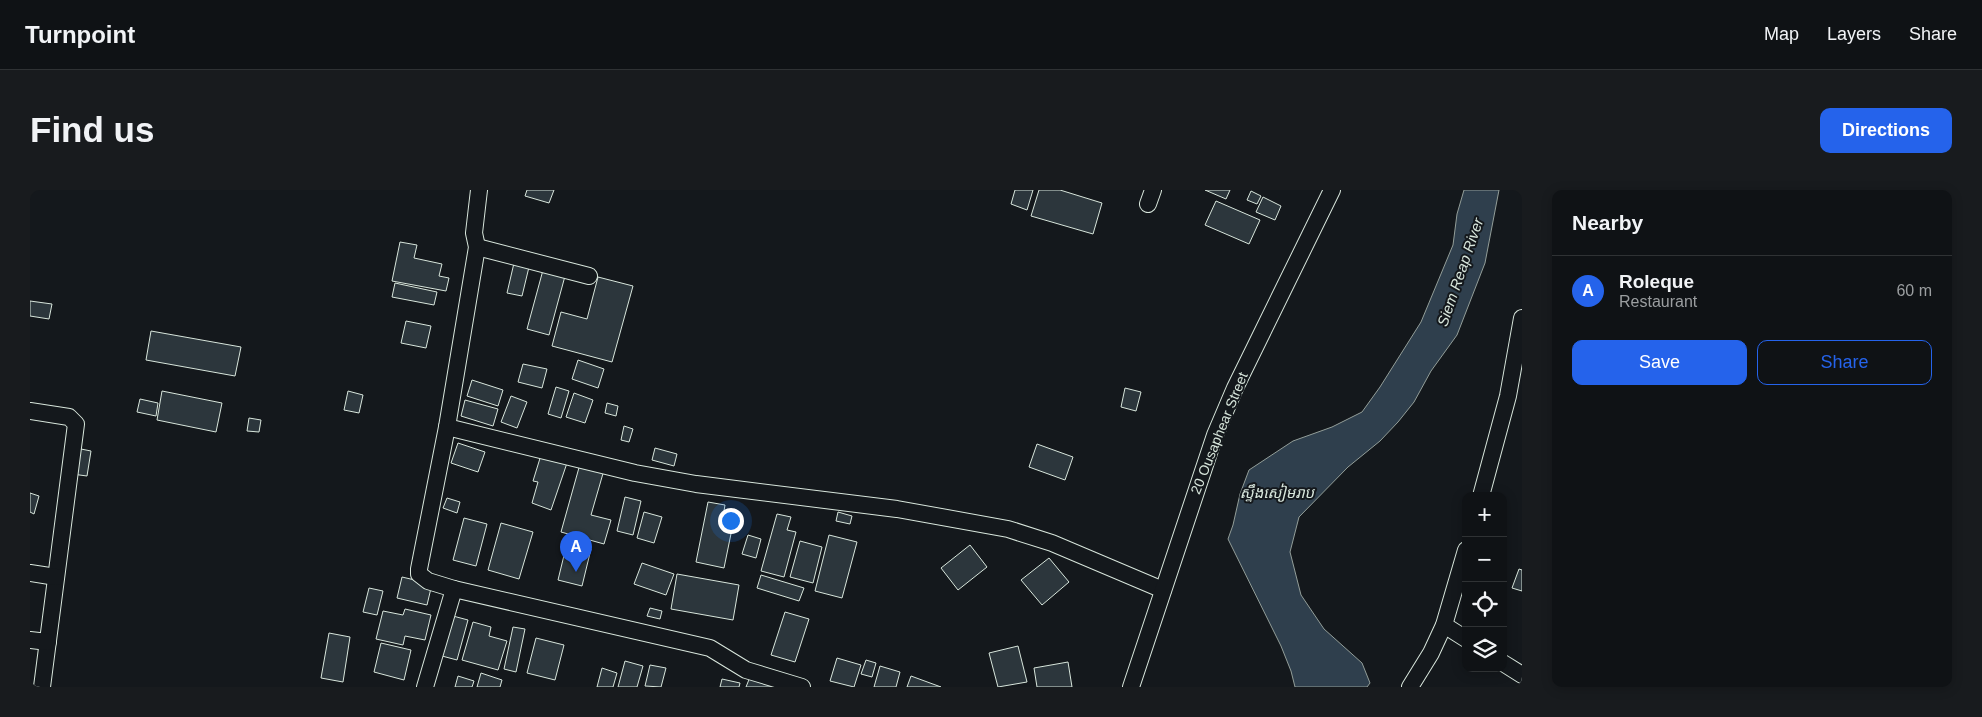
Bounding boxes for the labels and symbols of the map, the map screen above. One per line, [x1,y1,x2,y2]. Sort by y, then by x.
water label: Siem Reap River [1434,215,1487,328]
street label: 20 Ousaphear Street [1187,370,1251,496]
water label: ស្ទឹងសៀមរាប [1240,483,1316,502]
your location [718,508,744,534]
pin: A [560,531,592,572]

